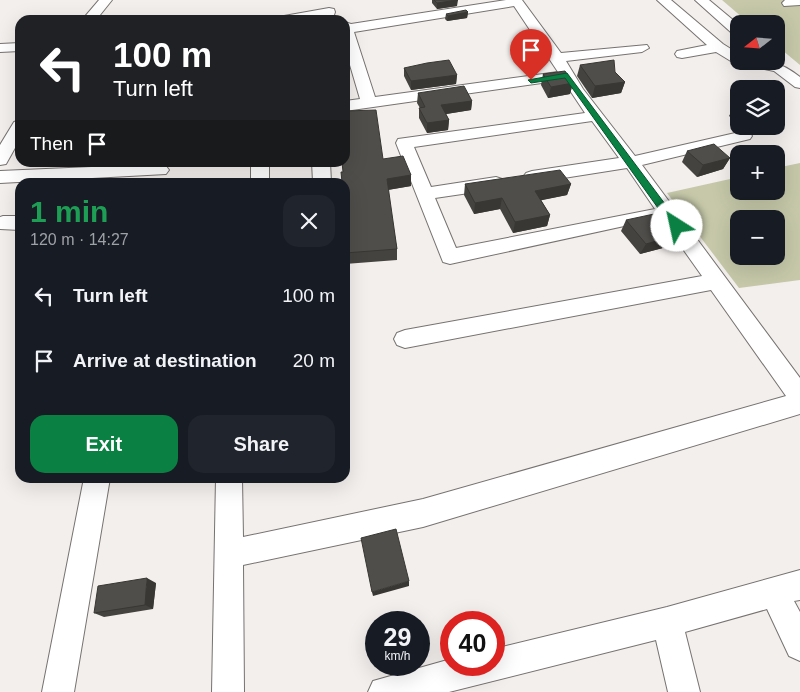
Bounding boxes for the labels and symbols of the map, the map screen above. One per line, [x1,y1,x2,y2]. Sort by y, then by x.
north arrow [730,15,785,70]
pin [510,29,552,80]
position arrow [650,199,702,251]
speed limit sign: 40 [440,611,505,676]

